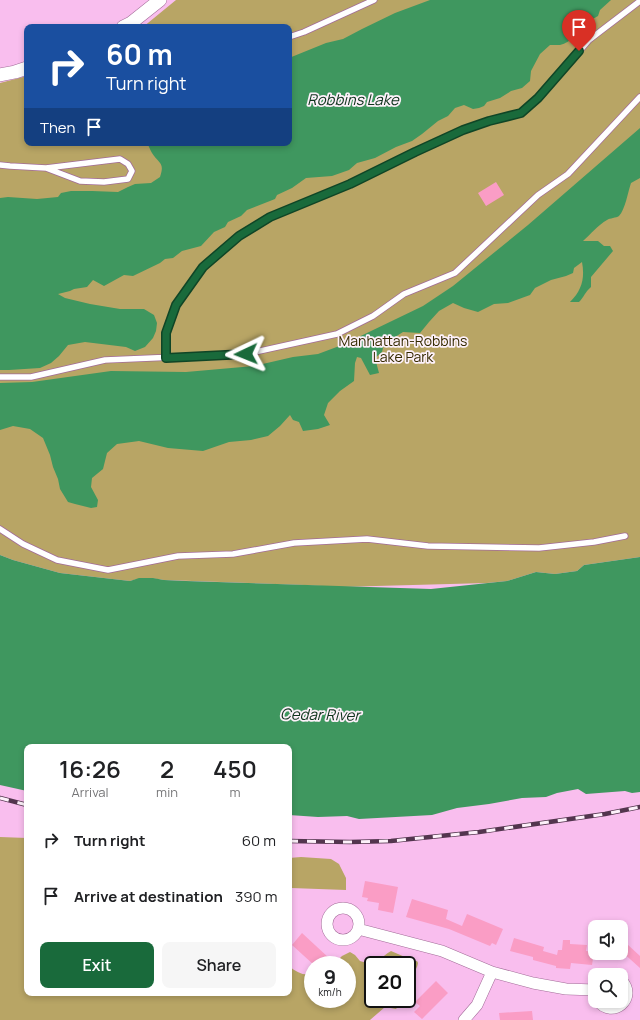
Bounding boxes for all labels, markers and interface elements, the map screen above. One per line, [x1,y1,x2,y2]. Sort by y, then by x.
pin [562,10,596,51]
icon: arrive [568,16,590,38]
text: 60 m [106,35,173,73]
icon: right [40,40,92,92]
text: Turn right [106,71,187,95]
water label: Robbins Lake [307,89,400,110]
icon: arrive [83,116,105,138]
text: Then [40,117,75,138]
park label: Manhattan-Robbins Lake Park [339,331,467,366]
position arrow [225,333,267,375]
water label: Cedar River [280,703,363,726]
text: 16:26 [59,752,121,785]
text: 2 [160,752,174,785]
text: 450 [213,752,257,785]
text: Arrival [71,783,109,801]
text: min [156,783,178,801]
text: m [229,783,240,801]
icon: right [40,829,62,851]
text: Turn right [74,830,145,851]
text: 60 m [242,830,276,851]
icon: arrive [40,885,62,907]
text: Arrive at destination [74,886,223,907]
text: 390 m [235,886,277,907]
map controls [588,920,628,1008]
button: sound [588,920,628,960]
button: Exit [40,942,154,988]
button: Share [162,942,276,988]
speed limit sign: 20 [364,956,416,1008]
text: 9 [324,963,336,990]
button: search [588,968,628,1008]
text: km/h [318,985,342,999]

